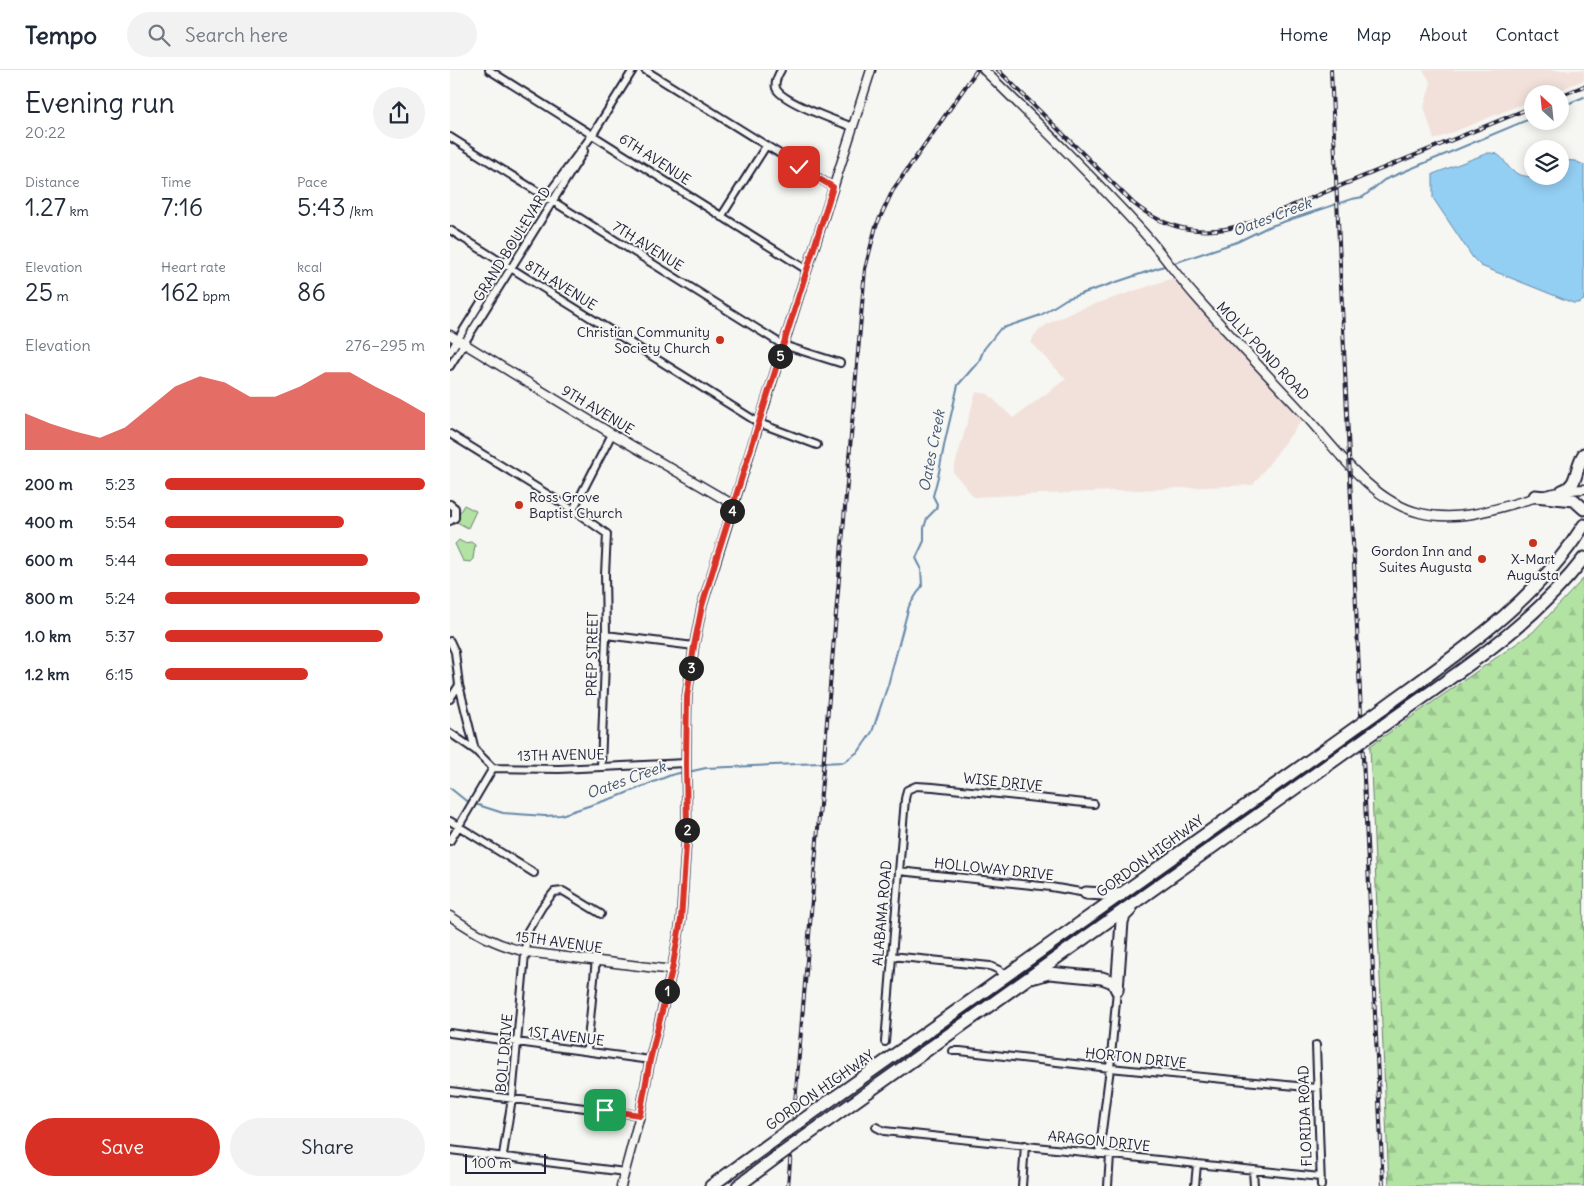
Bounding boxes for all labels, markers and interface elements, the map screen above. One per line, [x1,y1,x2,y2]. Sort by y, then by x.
search box [127,12,477,57]
text: Tempo [25,20,97,50]
icon: search [145,21,173,49]
text: Search here [185,23,288,47]
text: Home [1280,23,1328,46]
text: Map [1356,23,1391,46]
text: About [1419,23,1467,46]
text: Contact [1495,23,1559,46]
text: Evening run [25,85,175,121]
north arrow [1524,85,1569,130]
map controls [1524,85,1569,185]
button: share [373,87,425,139]
text: 20:22 [25,122,65,142]
street label: 6TH AVENUE [616,129,694,189]
button: layers [1524,140,1569,185]
pin [778,146,820,188]
icon: check [785,153,813,181]
text: Distance [25,173,80,191]
text: Time [161,173,191,191]
text: Pace [297,173,327,191]
street label: GRAND BOULEVARD [469,183,555,305]
text: 1.27 [25,191,66,223]
text: 7:16 [161,191,203,223]
text: 5:43 [297,191,346,223]
water label: Oates Creek [1230,192,1315,240]
text: km [66,202,89,220]
text: /km [346,202,374,220]
street label: 7TH AVENUE [609,217,687,275]
street label: 8TH AVENUE [522,256,600,314]
text: Elevation [25,258,82,276]
text: Heart rate [161,258,226,276]
text: kcal [297,258,322,276]
text: 25 [25,276,53,308]
text: 162 [161,276,199,308]
text: 86 [297,276,326,308]
text: m [53,287,69,305]
text: bpm [199,287,230,305]
street label: MOLLY POND ROAD [1213,298,1313,404]
place label: Christian Community Society Church [577,323,710,357]
marker: Christian Community Society Church [714,334,726,346]
text: Elevation [25,335,91,355]
text: 276–295 m [345,335,425,355]
pin: 5 [768,344,792,368]
text: 5 [776,347,785,365]
street label: 9TH AVENUE [558,381,638,439]
water label: Oates Creek [914,407,949,493]
text: 200 m [25,474,73,494]
text: 5:23 [105,474,136,494]
place label: Ross Grove Baptist Church [529,488,623,522]
pin: 4 [720,498,744,524]
marker: Ross Grove Baptist Church [513,499,525,511]
text: 4 [728,502,737,520]
text: 400 m [25,512,73,532]
text: 5:54 [105,512,136,532]
marker: X-Mart Augusta [1527,537,1539,549]
place label: Gordon Inn and Suites Augusta [1371,542,1472,576]
text: 600 m [25,550,73,570]
text: 5:44 [105,550,136,570]
place label: X-Mart Augusta [1507,550,1559,584]
marker: Gordon Inn and Suites Augusta [1476,553,1488,565]
text: 800 m [25,588,73,608]
text: 5:24 [105,588,136,608]
street label: PREP STREET [582,611,602,697]
text: 1.0 km [25,626,71,646]
text: 5:37 [105,626,135,646]
pin: 3 [678,656,704,680]
text: 3 [688,659,695,677]
text: 1.2 km [25,664,69,684]
text: 6:15 [105,664,133,684]
street label: 13TH AVENUE [517,745,605,765]
water label: Oates Creek [584,756,669,803]
street label: WISE DRIVE [962,769,1044,795]
street label: GORDON HIGHWAY [1093,811,1207,901]
pin: 2 [674,818,700,842]
text: 2 [684,821,691,839]
street label: HOLLOWAY DRIVE [933,854,1055,884]
street label: ALABAMA ROAD [868,859,896,967]
street label: 15TH AVENUE [515,927,603,957]
pin: 1 [654,978,680,1004]
text: 1 [665,982,670,1000]
street label: BOLT DRIVE [492,1013,516,1093]
street label: 1ST AVENUE [527,1022,605,1050]
street label: HORTON DRIVE [1084,1044,1188,1072]
street label: GORDON HIGHWAY [762,1046,878,1134]
street label: FLORIDA ROAD [1294,1065,1316,1167]
pin [584,1089,626,1131]
icon: arrive [591,1096,619,1124]
button: Save [25,1118,220,1176]
button: Share [230,1118,425,1176]
street label: ARAGON DRIVE [1047,1127,1151,1155]
scale bar [465,1151,546,1174]
text: 100 m [472,1154,512,1172]

